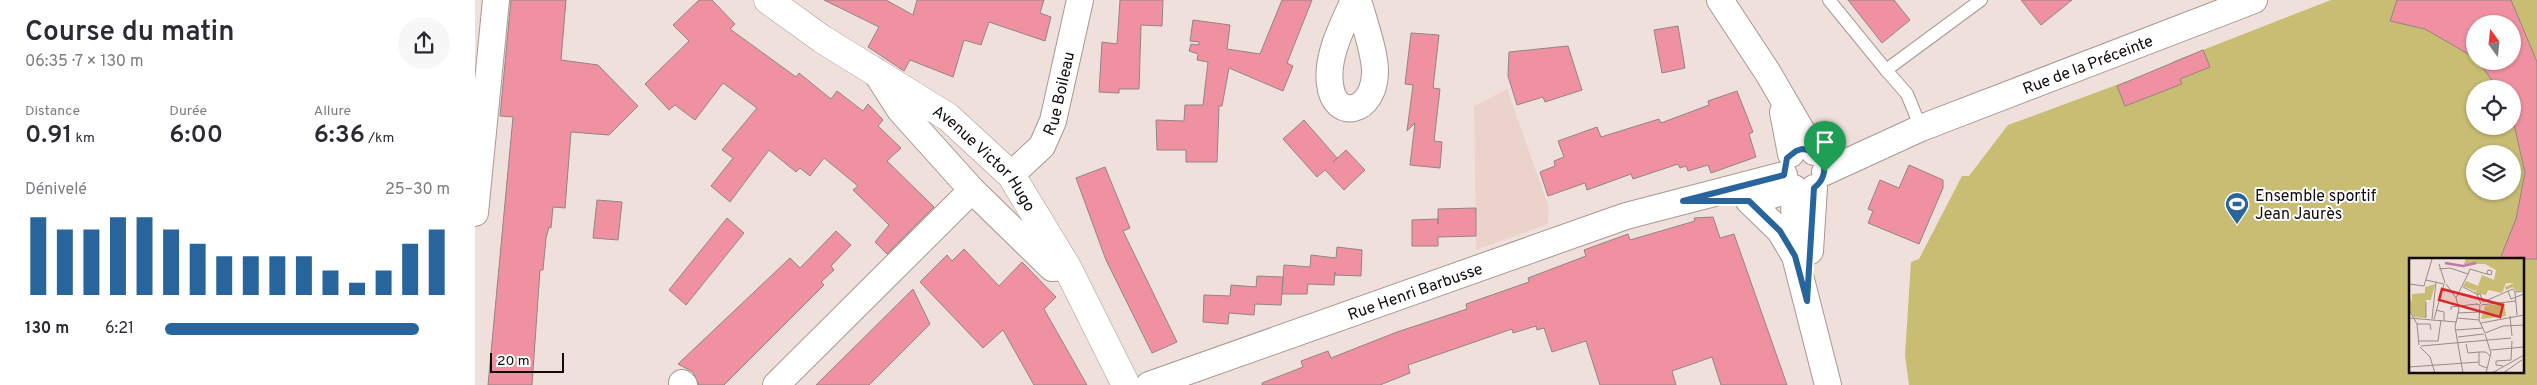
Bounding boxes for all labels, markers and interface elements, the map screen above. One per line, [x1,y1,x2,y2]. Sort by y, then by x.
text: Course du matin [25,15,234,51]
north arrow [2466,15,2521,70]
map controls [2466,15,2521,200]
button: share [398,17,450,69]
street label: Rue de la Préceinte [2020,32,2156,100]
street label: Rue Boileau [1040,50,1080,139]
text: 06:35 · 7 × 130 m [25,52,143,72]
button: locate [2466,80,2521,135]
street label: Avenue Victor Hugo [928,102,1039,216]
text: Distance [25,103,80,120]
text: Durée [169,103,207,120]
text: Allure [314,103,351,120]
text: 0.91 [25,120,72,152]
text: 6:00 [169,120,223,152]
text: 6:36 [314,120,365,152]
pin [1804,121,1846,172]
icon: arrive [1811,128,1839,156]
text: km [72,130,95,147]
text: /km [365,130,394,147]
button: layers [2466,145,2521,200]
text: Dénivelé [25,180,87,200]
text: 25–30 m [385,180,450,200]
place label: Ensemble sportif Jean Jaurès [2255,187,2377,225]
sports icon: Ensemble sportif Jean Jaurès [2224,191,2250,225]
inset map [2409,258,2525,372]
street label: Rue Henri Barbusse [1345,260,1486,326]
text: 130 m [25,319,69,339]
text: 6:21 [105,319,134,339]
scale bar [490,350,564,373]
text: 20 m [497,353,530,370]

